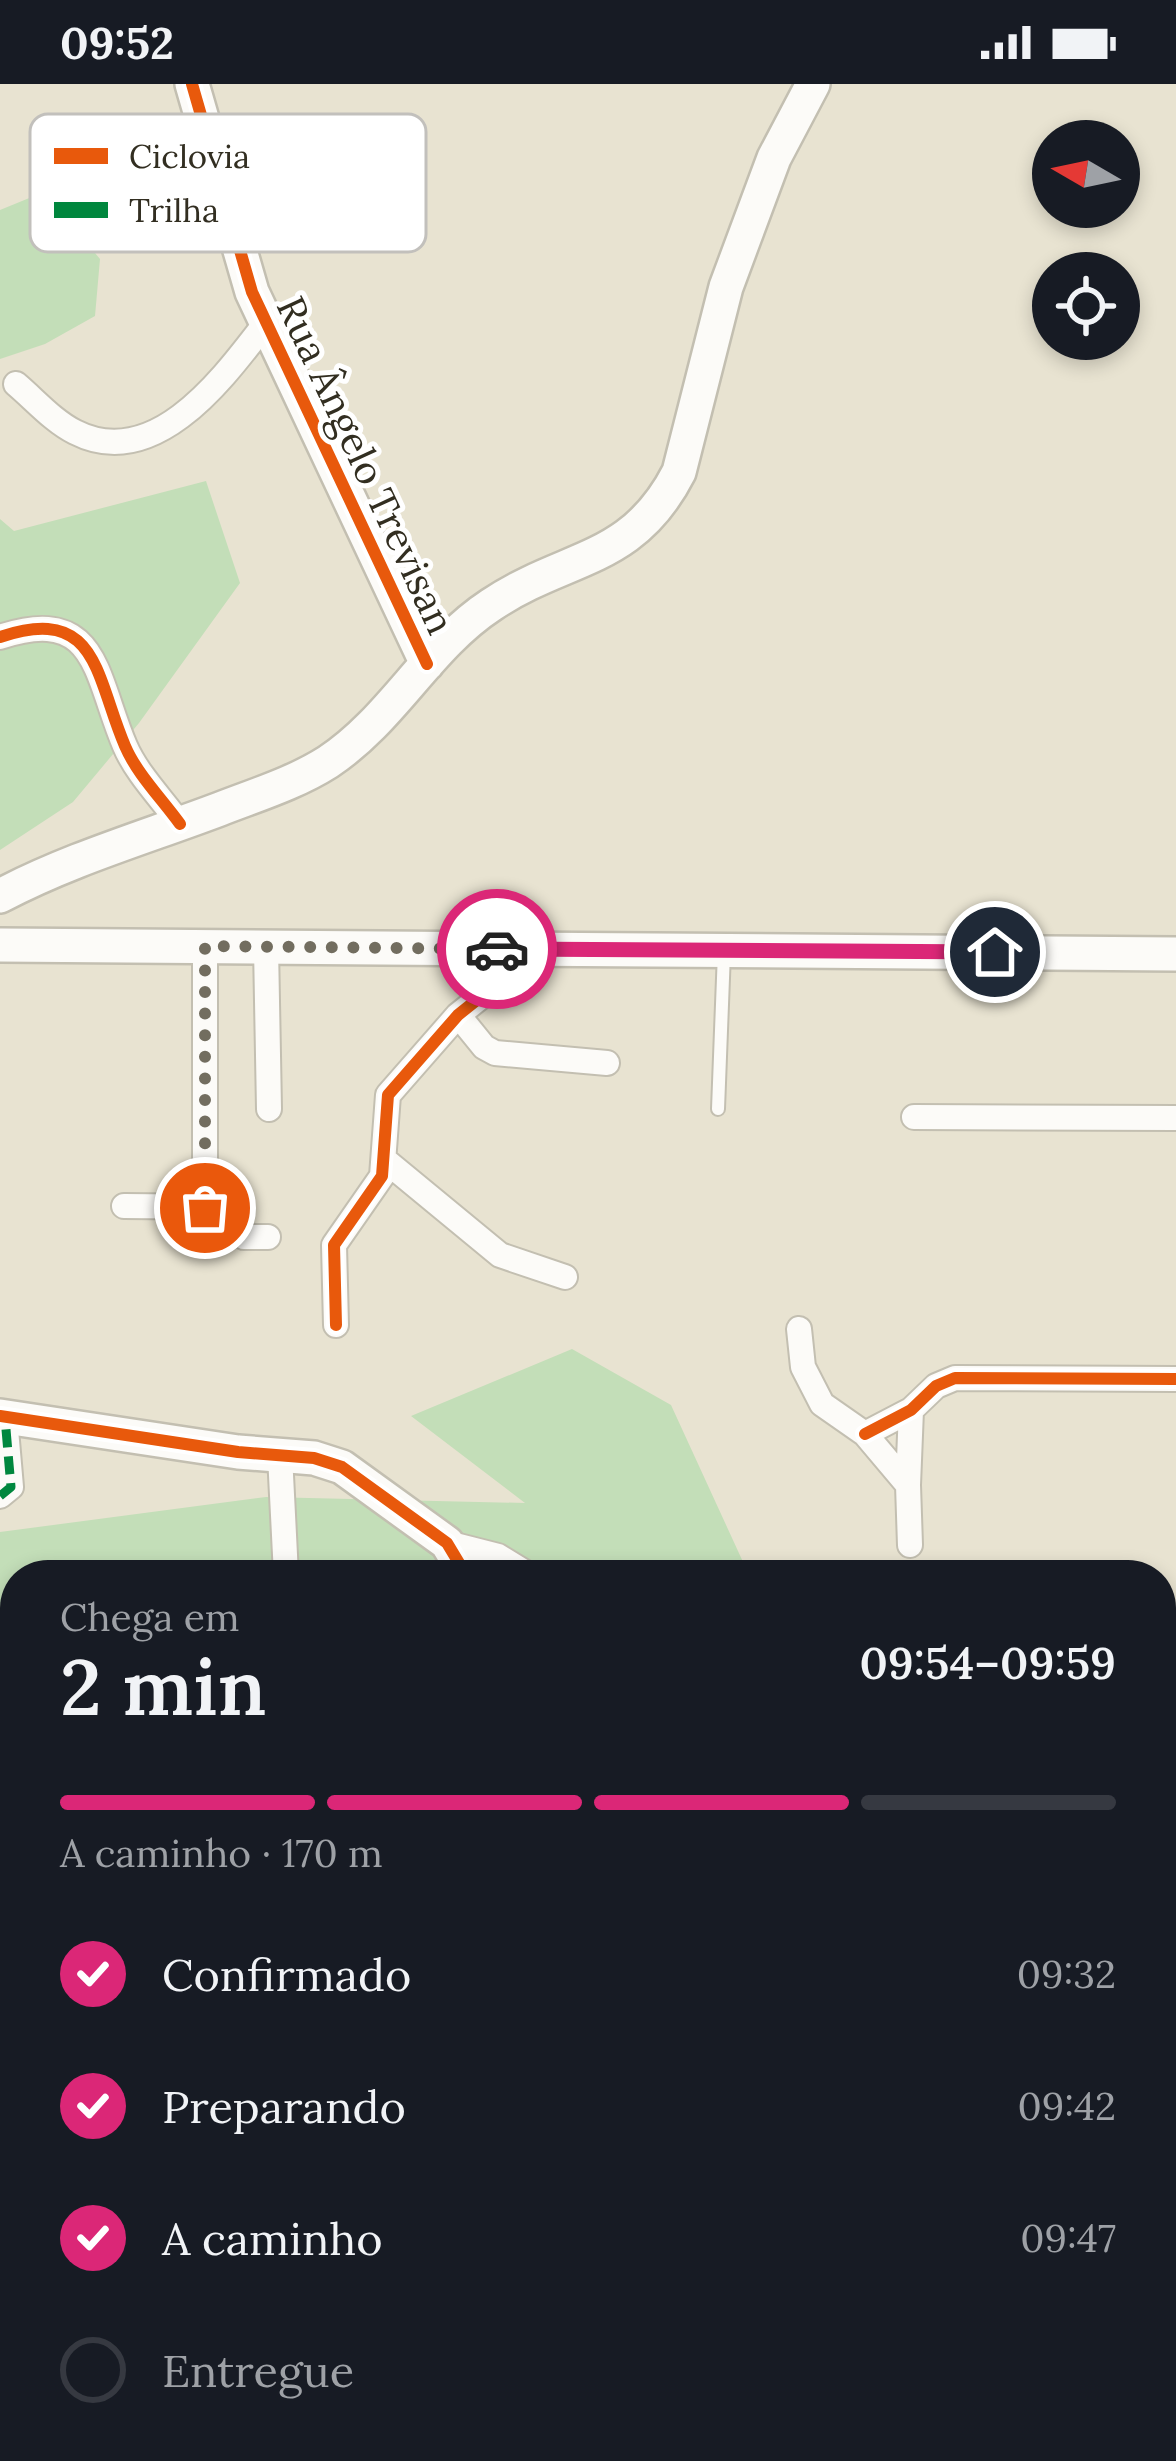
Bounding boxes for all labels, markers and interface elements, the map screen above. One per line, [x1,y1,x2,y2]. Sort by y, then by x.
text: 09:52 [60,14,174,71]
legend [30,114,426,252]
north arrow [1032,120,1140,228]
map controls [1032,120,1140,360]
text: Ciclovia [129,135,250,177]
text: Trilha [129,189,219,231]
button: locate [1032,252,1140,360]
street label: Rua Ângelo Trevisan [266,288,466,642]
courier [437,889,557,1009]
pin [944,901,1046,1003]
icon: car [464,916,530,982]
icon: home [962,919,1028,985]
pin [154,1157,256,1259]
icon: bag [172,1175,238,1241]
text: Chega em [60,1592,240,1642]
text: 09:54–09:59 [859,1634,1116,1691]
text: 2 min [60,1637,267,1736]
text: A caminho · 170 m [60,1828,383,1878]
icon: check [60,1941,126,2007]
text: Confirmado [162,1946,411,2003]
text: 09:32 [1017,1949,1116,1999]
icon: check [60,2073,126,2139]
text: Preparando [162,2078,406,2135]
text: 09:42 [1017,2081,1116,2131]
icon: check [60,2205,126,2271]
text: A caminho [162,2210,383,2267]
text: 09:47 [1020,2213,1116,2263]
text: Entregue [162,2342,354,2399]

